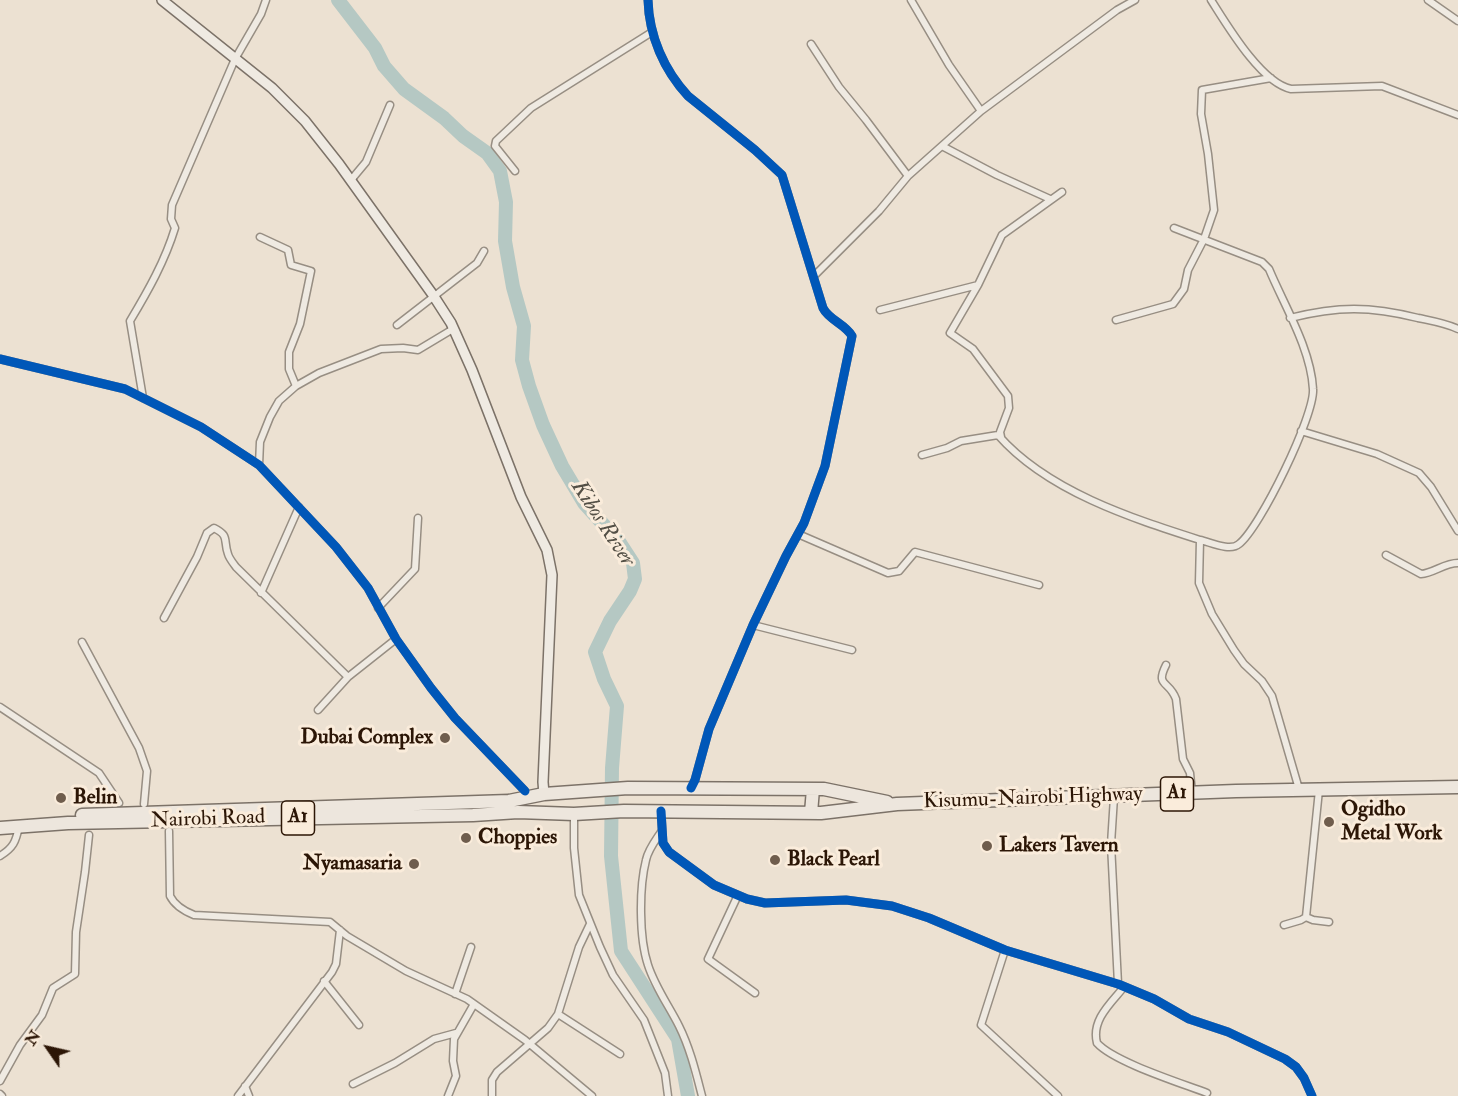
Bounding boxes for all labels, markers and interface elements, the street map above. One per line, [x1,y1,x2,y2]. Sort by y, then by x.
water label: Kibos River [564,476,640,572]
place label: Dubai Complex [301,725,433,751]
marker: Dubai Complex [438,731,452,745]
road number: A1 [1160,777,1194,811]
street label: Kisumu-Nairobi Highway [923,783,1143,815]
place label: Belin [73,785,117,811]
marker: Belin [54,791,68,805]
place label: Ogidho Metal Work [1341,797,1442,847]
road number: A1 [282,801,314,835]
street label: Nairobi Road [150,805,266,835]
marker: Ogidho Metal Work [1322,815,1336,829]
place label: Choppies [478,825,557,851]
marker: Choppies [459,831,473,845]
place label: Lakers Tavern [999,833,1119,859]
marker: Lakers Tavern [980,839,994,853]
place label: Black Pearl [787,847,880,873]
place label: Nyamasaria [303,851,402,877]
marker: Black Pearl [768,853,782,867]
marker: Nyamasaria [407,857,421,871]
north arrow [18,1018,78,1078]
text: N [21,1026,45,1049]

